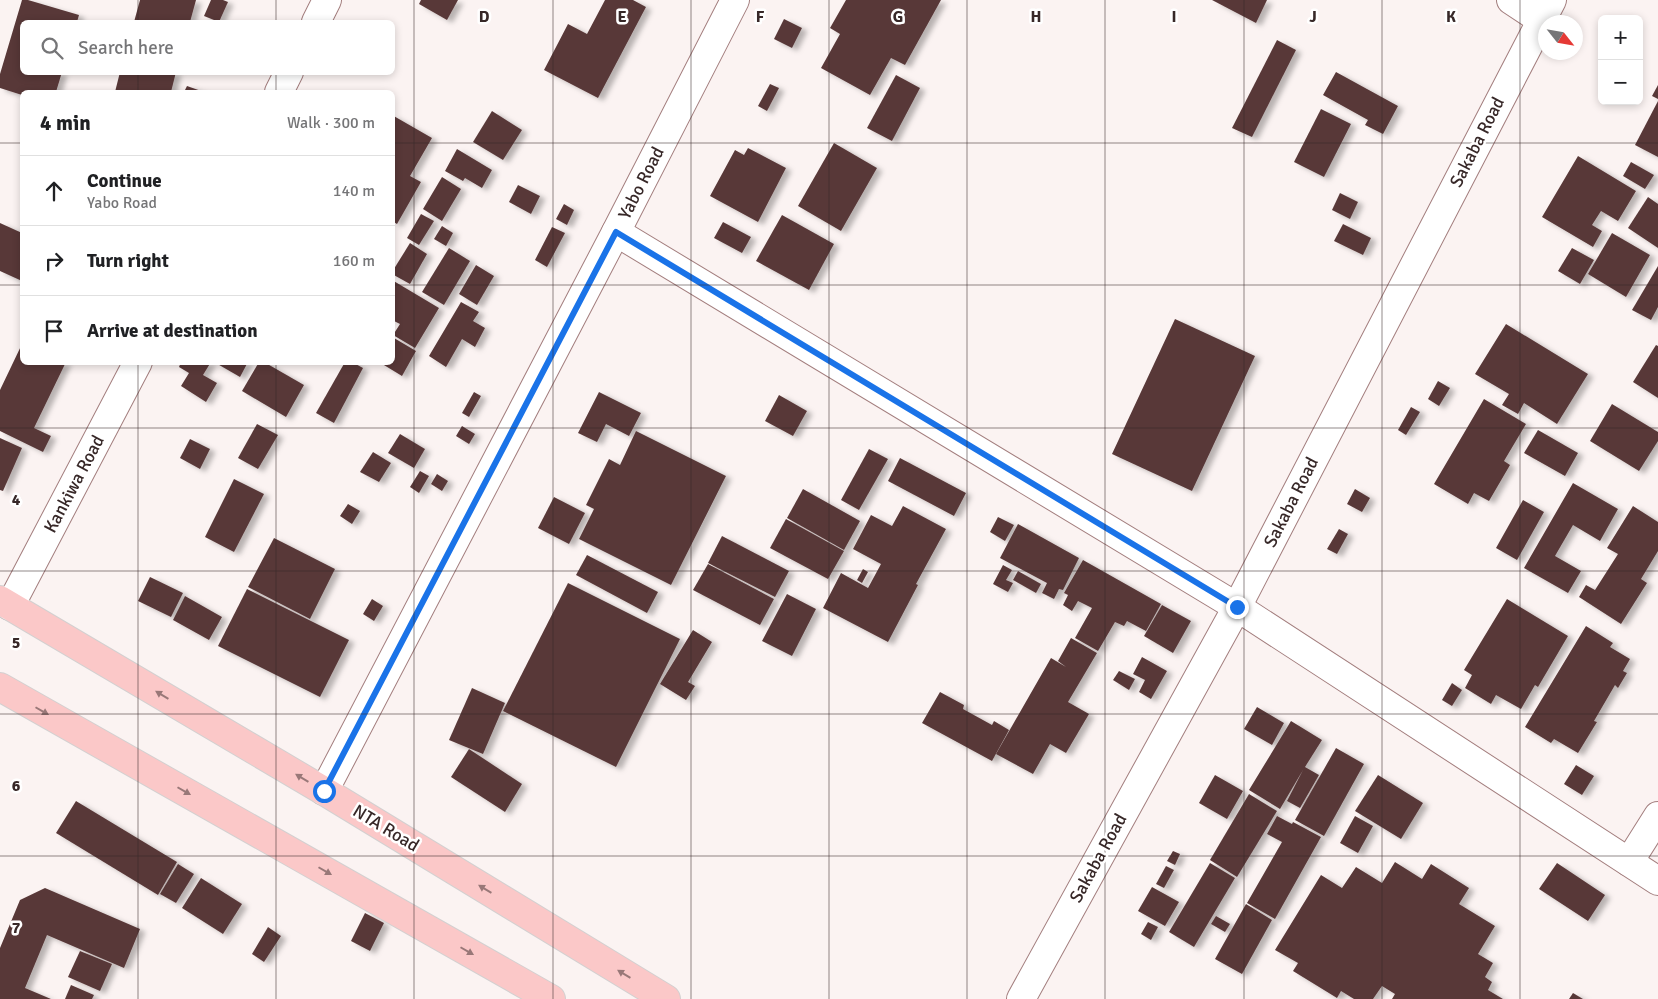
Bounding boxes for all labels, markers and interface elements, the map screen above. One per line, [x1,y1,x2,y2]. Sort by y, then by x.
text: D [479,7,490,27]
text: E [617,7,627,27]
text: F [756,7,765,27]
text: G [893,7,903,27]
text: H [1031,7,1041,27]
text: I [1171,7,1177,27]
text: J [1309,7,1317,27]
text: K [1446,7,1456,27]
north arrow [1538,15,1583,60]
map controls [1598,15,1643,105]
button: + [1598,15,1643,60]
search box [20,20,395,75]
icon: search [38,34,66,62]
text: Search here [78,36,174,60]
button: − [1598,60,1643,105]
street label: Sakaba Road [1445,93,1509,191]
text: 4 min [40,110,91,136]
text: Walk · 300 m [287,113,375,133]
street label: Yabo Road [613,143,669,223]
text: Continue [87,169,162,193]
icon: ahead [40,177,68,205]
text: 140 m [333,181,375,201]
text: Yabo Road [87,193,157,213]
icon: right [40,247,68,275]
text: Turn right [87,249,169,273]
text: 160 m [333,251,375,271]
icon: arrive [40,317,68,345]
text: Arrive at destination [87,319,258,343]
street label: Kankiwa Road [39,431,109,537]
street label: Sakaba Road [1259,453,1323,551]
text: 4 [12,490,21,510]
route end [1226,596,1249,619]
text: 5 [12,633,20,653]
one-way arrow [155,691,168,700]
one-way arrow [35,707,50,715]
one-way arrow [295,773,308,782]
text: 6 [12,776,21,796]
route start [313,780,336,803]
one-way arrow [177,787,190,796]
street label: NTA Road [349,800,423,856]
street label: Sakaba Road [1065,810,1131,906]
one-way arrow [319,867,332,876]
one-way arrow [479,885,492,894]
text: 7 [12,918,21,938]
one-way arrow [460,947,473,956]
one-way arrow [618,969,631,978]

